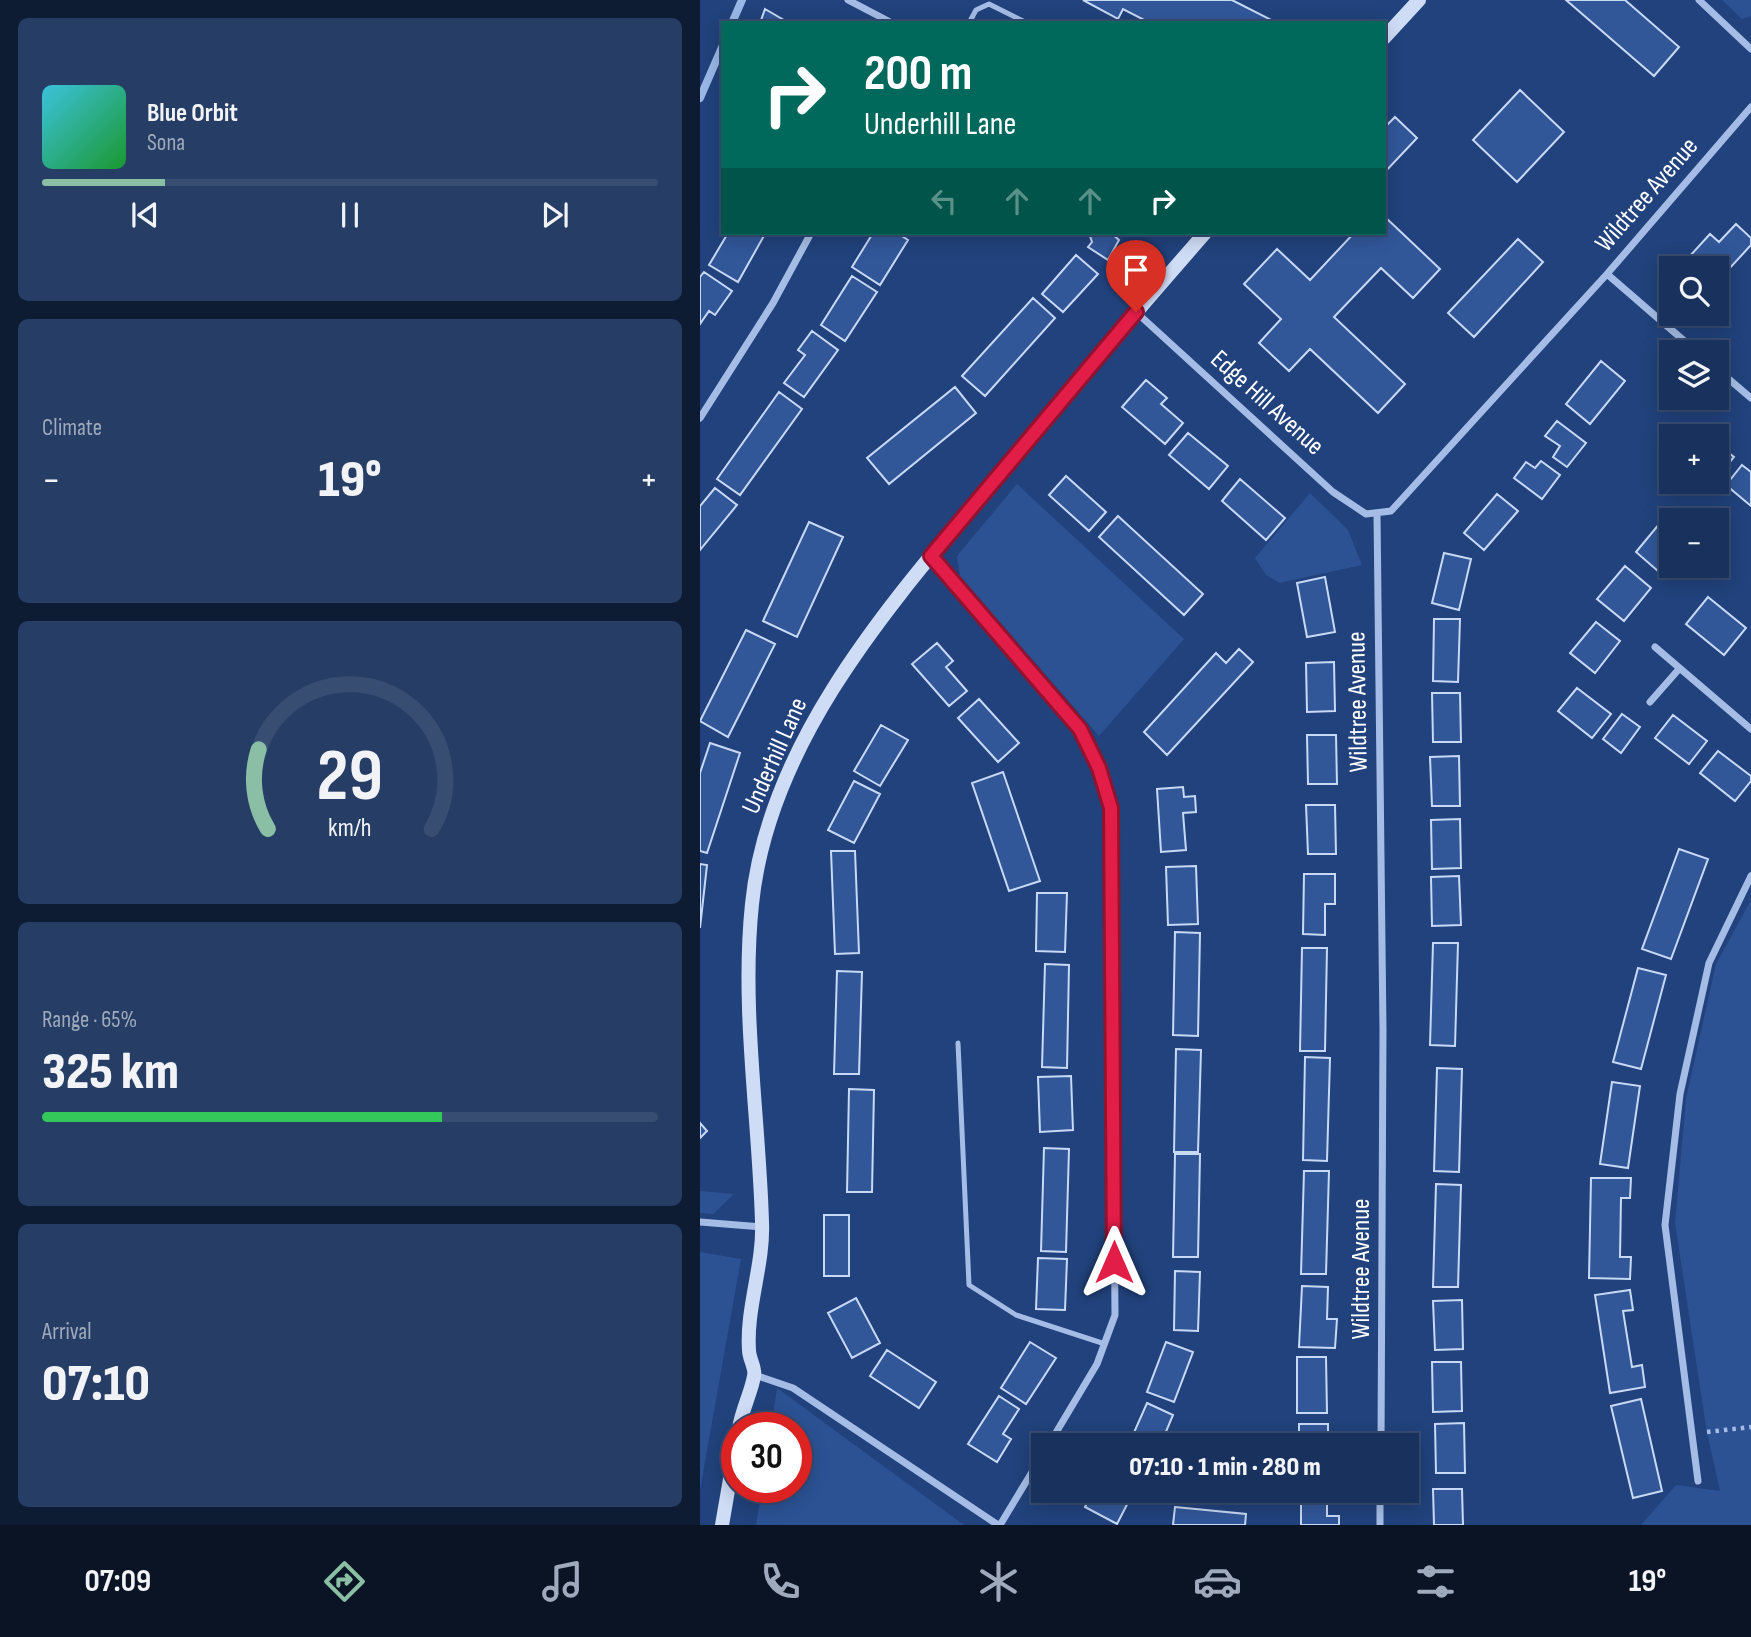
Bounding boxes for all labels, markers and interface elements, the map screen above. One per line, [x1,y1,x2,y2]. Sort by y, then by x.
text: 200 m [864,45,972,104]
icon: right [749,49,840,140]
text: Blue Orbit [147,98,238,129]
text: Underhill Lane [864,105,1016,144]
text: Sona [147,129,185,157]
street label: Wildtree Avenue [1589,132,1705,258]
icon: left [925,182,963,220]
icon: ahead [998,182,1036,220]
icon: ahead [1071,182,1109,220]
icon: right [1144,182,1182,220]
icon: previous [126,196,164,234]
icon: pause [331,196,369,234]
icon: next [536,196,574,234]
pin [1106,240,1166,312]
icon: arrive [1117,251,1155,289]
map controls [1659,256,1729,578]
button: search [1659,256,1729,326]
button: layers [1659,340,1729,410]
street label: Edge Hill Avenue [1204,344,1330,462]
text: Climate [42,414,102,442]
button: + [1659,424,1729,494]
text: 19° [318,449,382,512]
text: − [42,458,61,503]
text: + [639,458,658,503]
button: − [1659,508,1729,578]
street label: Wildtree Avenue [1341,631,1375,773]
street label: Underhill Lane [736,693,814,819]
text: 29 [317,733,383,821]
text: km/h [328,812,372,843]
text: Range · 65% [42,1006,137,1034]
text: 325 km [42,1041,179,1104]
street label: Wildtree Avenue [1346,1198,1377,1340]
position arrow [1077,1225,1151,1299]
text: Arrival [42,1318,91,1346]
text: 07:10 [42,1353,150,1416]
speed limit sign: 30 [721,1412,812,1503]
text: 07:10 · 1 min · 280 m [1129,1452,1321,1483]
icon: directions [320,1557,369,1606]
icon: music [538,1557,587,1606]
icon: phone [756,1557,805,1606]
icon: climate [974,1557,1023,1606]
icon: car [1193,1557,1242,1606]
icon: filters [1411,1557,1460,1606]
text: 07:09 [85,1562,151,1601]
text: 19° [1629,1562,1666,1601]

